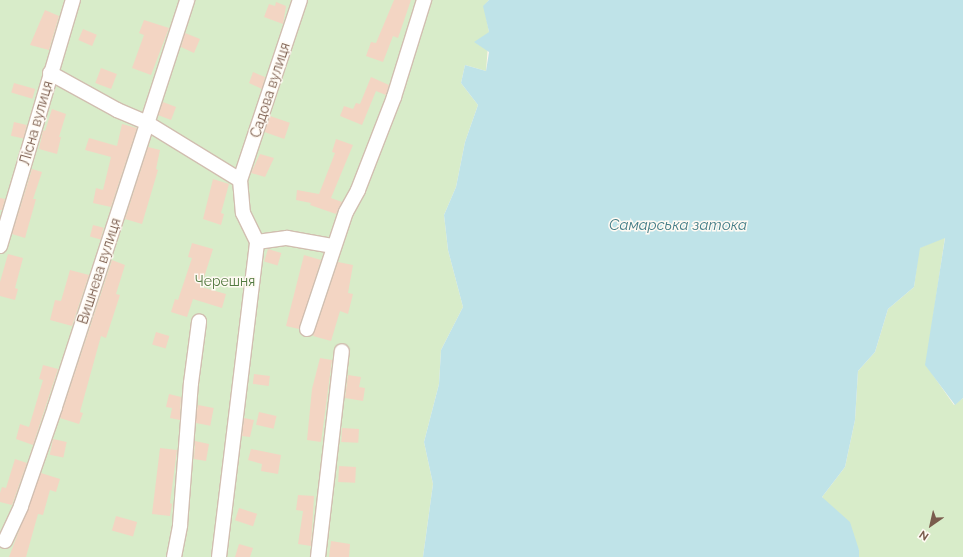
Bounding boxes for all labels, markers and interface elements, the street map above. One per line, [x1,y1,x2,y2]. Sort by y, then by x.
street label: Садова вулиця [247,40,293,140]
street label: Лісна вулиця [16,79,56,167]
street label: Вишнева вулиця [74,216,124,326]
water label: Самарська затока [609,217,747,235]
park label: Черешня [195,273,255,289]
north arrow [911,505,951,545]
text: N [917,528,931,543]

